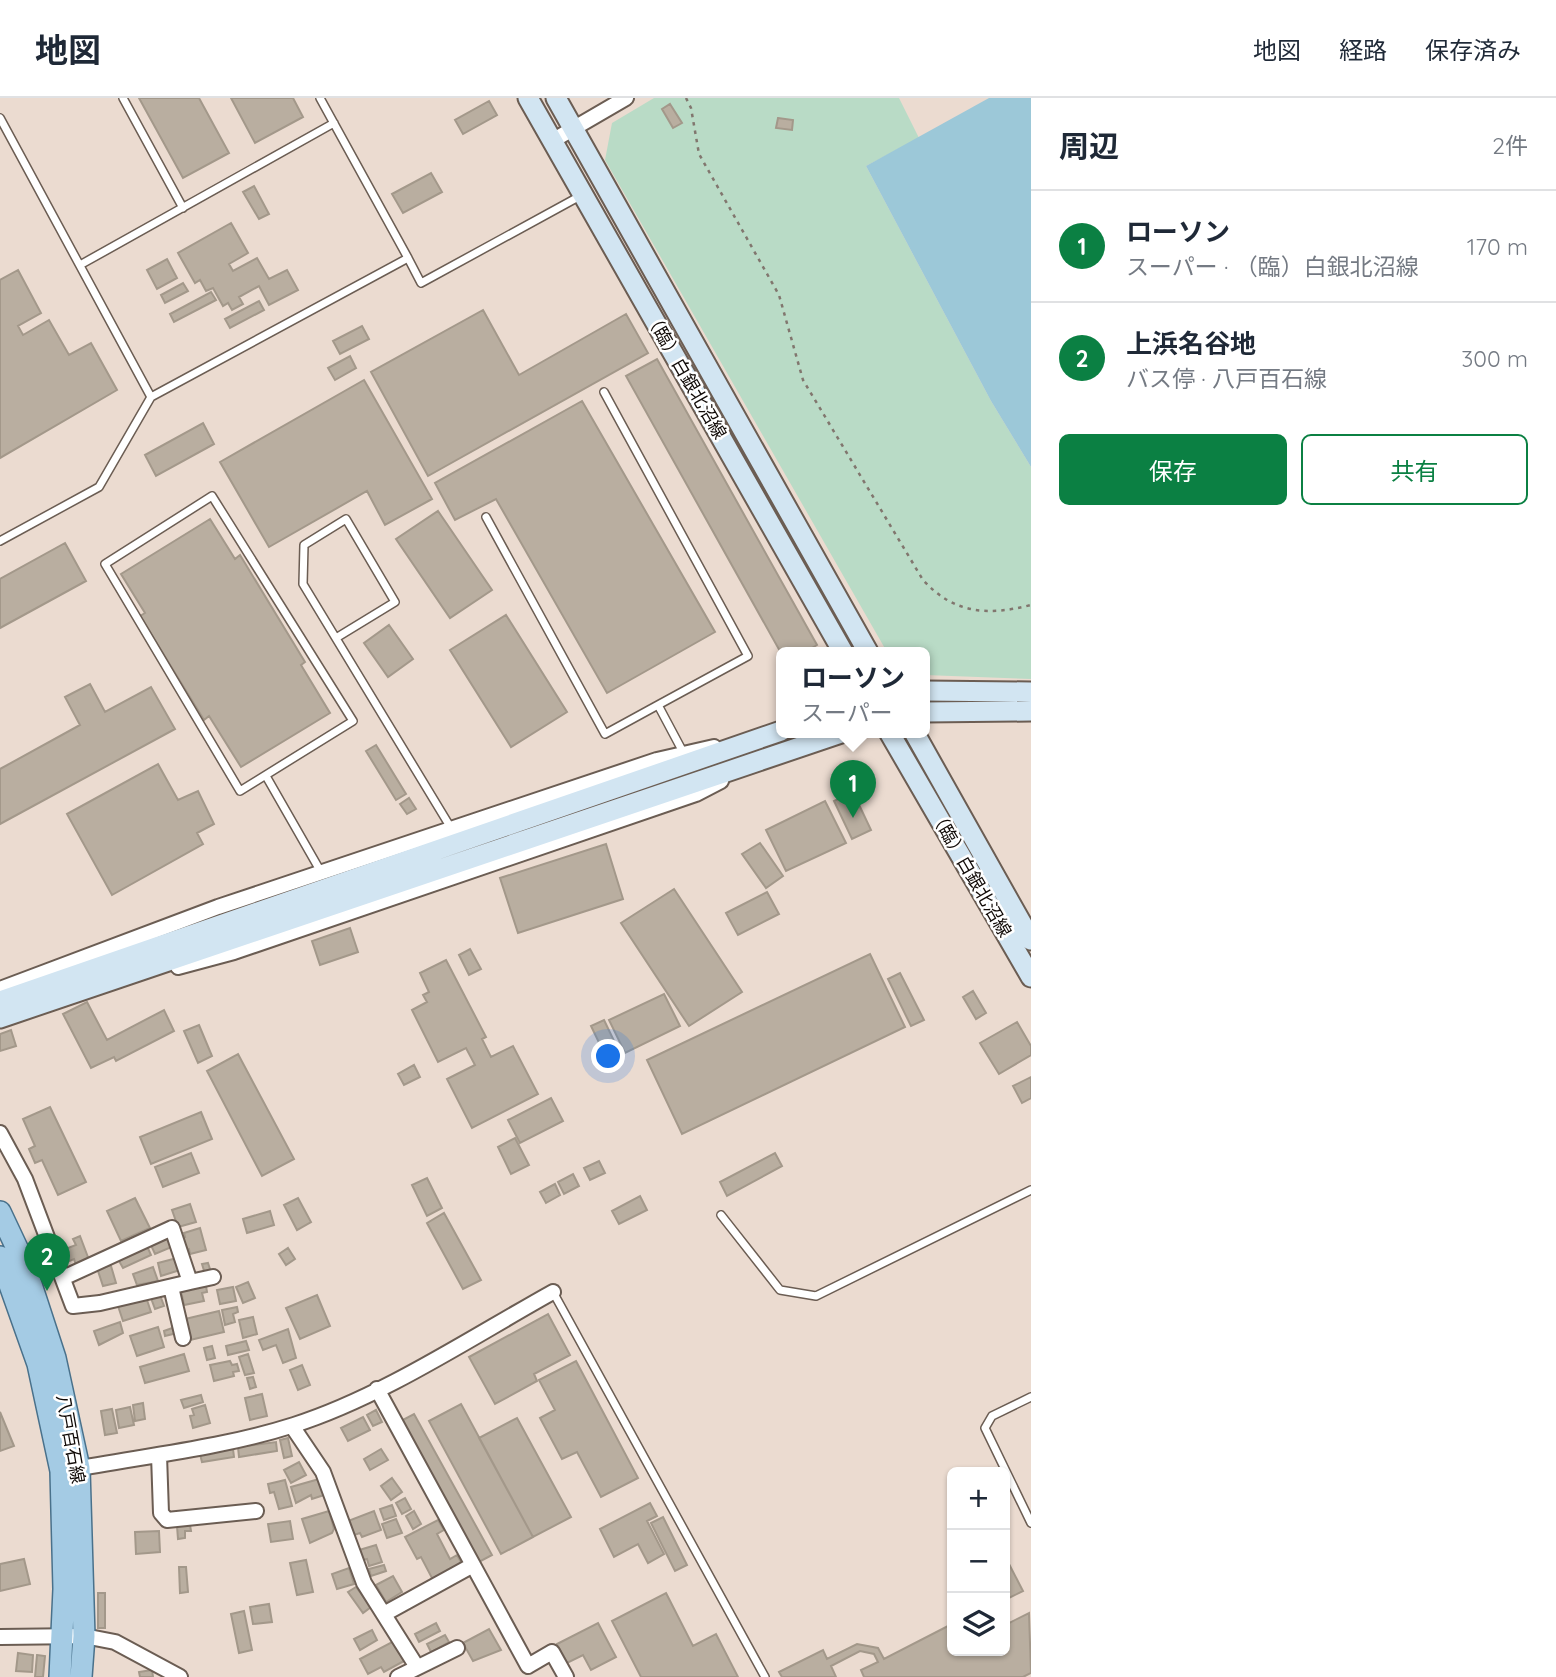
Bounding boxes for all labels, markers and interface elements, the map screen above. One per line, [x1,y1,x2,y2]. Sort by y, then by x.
text: 地図 [35,29,101,70]
text: 地図 [1253,35,1301,65]
text: 経路 [1339,35,1387,65]
text: 保存済み [1425,35,1521,65]
text: 周辺 [1059,127,1119,165]
text: 2件 [1492,131,1528,160]
text: ローソン [1126,215,1230,248]
text: 1 [1078,232,1086,261]
text: 170 m [1467,232,1528,261]
text: スーパー · （臨）白銀北沼線 [1126,252,1419,281]
street label: （臨）白銀北沼線 [640,307,732,443]
text: 上浜名谷地 [1126,327,1256,360]
text: 2 [1075,344,1089,373]
text: 300 m [1461,344,1528,373]
text: バス停 · 八戸百石線 [1126,364,1327,393]
button: 保存 [1059,434,1287,505]
button: 共有 [1301,434,1528,505]
popup [776,647,930,738]
text: ローソン [801,661,905,694]
text: スーパー [801,698,893,727]
pin: 1 [830,760,876,818]
street label: （臨）白銀北沼線 [925,805,1017,941]
your location [591,1039,625,1073]
pin: 2 [24,1233,70,1291]
street label: 八戸百石線 [52,1393,90,1485]
map controls [947,1467,1010,1656]
button: + [947,1467,1010,1530]
button: − [947,1530,1010,1593]
button: layers [947,1593,1010,1656]

